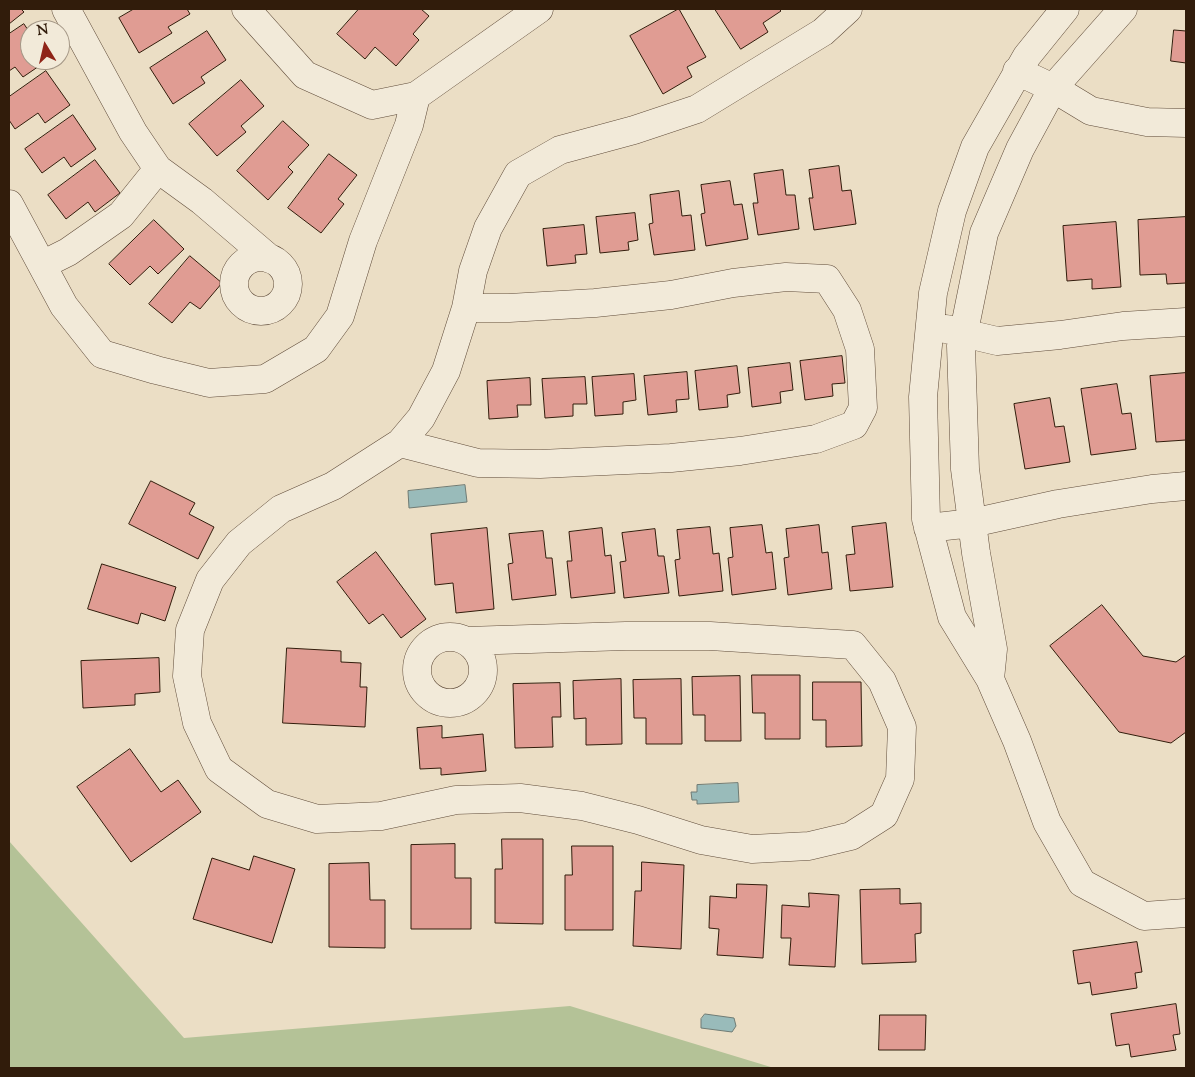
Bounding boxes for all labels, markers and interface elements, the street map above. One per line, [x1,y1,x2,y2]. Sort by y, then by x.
north arrow [20,20,70,70]
text: N [36,20,50,42]

